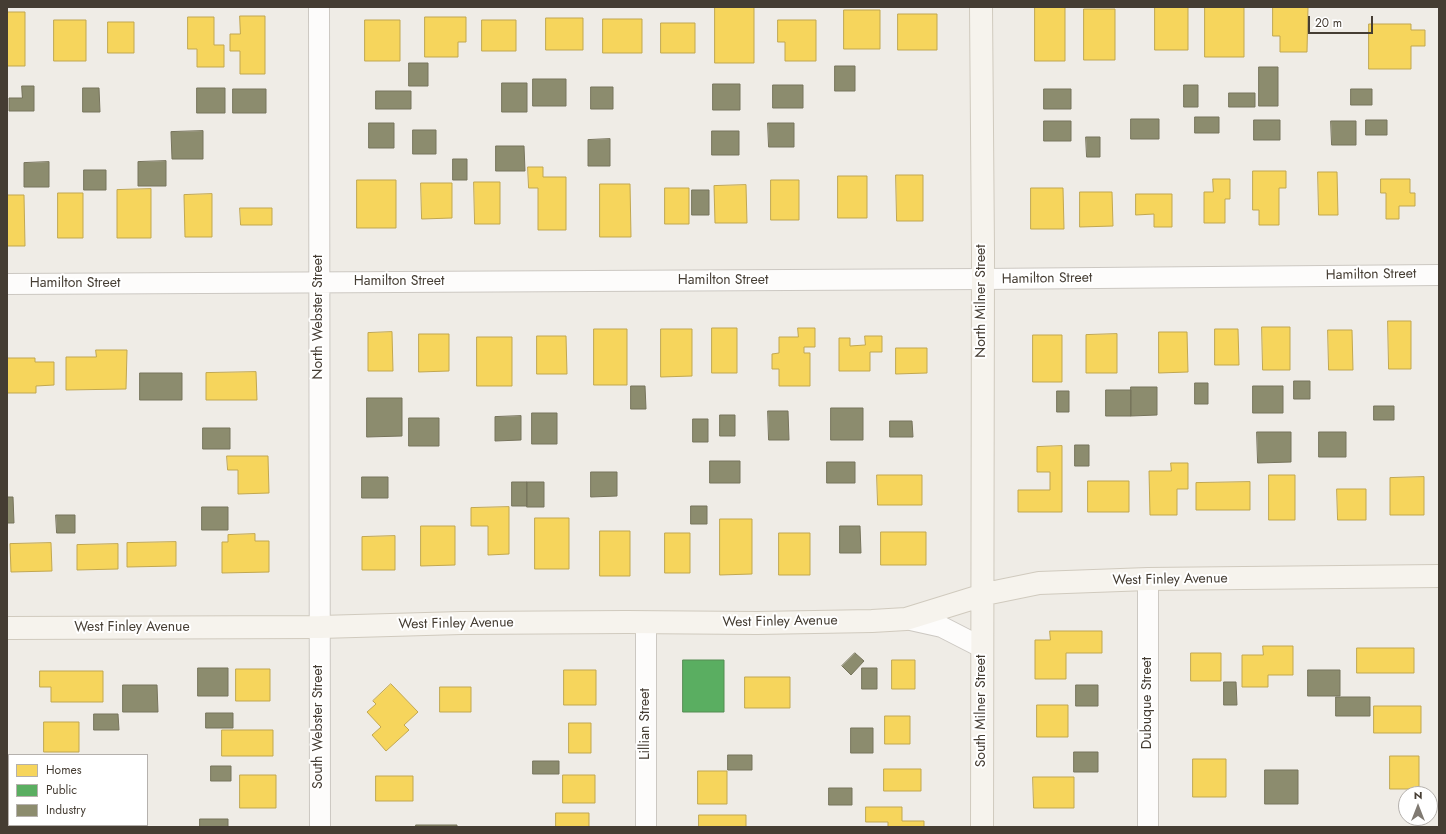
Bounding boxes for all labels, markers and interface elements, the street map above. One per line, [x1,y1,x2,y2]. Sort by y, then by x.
scale bar [1310,8,1375,34]
text: 20 m [1315,14,1342,32]
street label: North Milner Street [974,244,990,358]
street label: North Webster Street [311,255,327,379]
street label: Hamilton Street [1326,266,1416,284]
street label: Hamilton Street [1002,270,1092,288]
street label: Hamilton Street [678,273,768,289]
street label: Hamilton Street [354,274,444,290]
street label: Hamilton Street [30,276,120,292]
street label: West Finley Avenue [1112,571,1228,589]
street label: West Finley Avenue [722,613,838,631]
street label: West Finley Avenue [398,615,514,633]
street label: West Finley Avenue [74,620,190,636]
street label: South Milner Street [974,655,990,767]
street label: Dubuque Street [1140,657,1156,749]
street label: South Webster Street [311,665,327,789]
street label: Lillian Street [638,688,654,760]
legend [8,754,148,826]
text: Homes [46,761,82,779]
text: Public [46,781,77,799]
north arrow [1398,786,1438,826]
text: N [1414,787,1422,803]
text: Industry [46,801,86,819]

